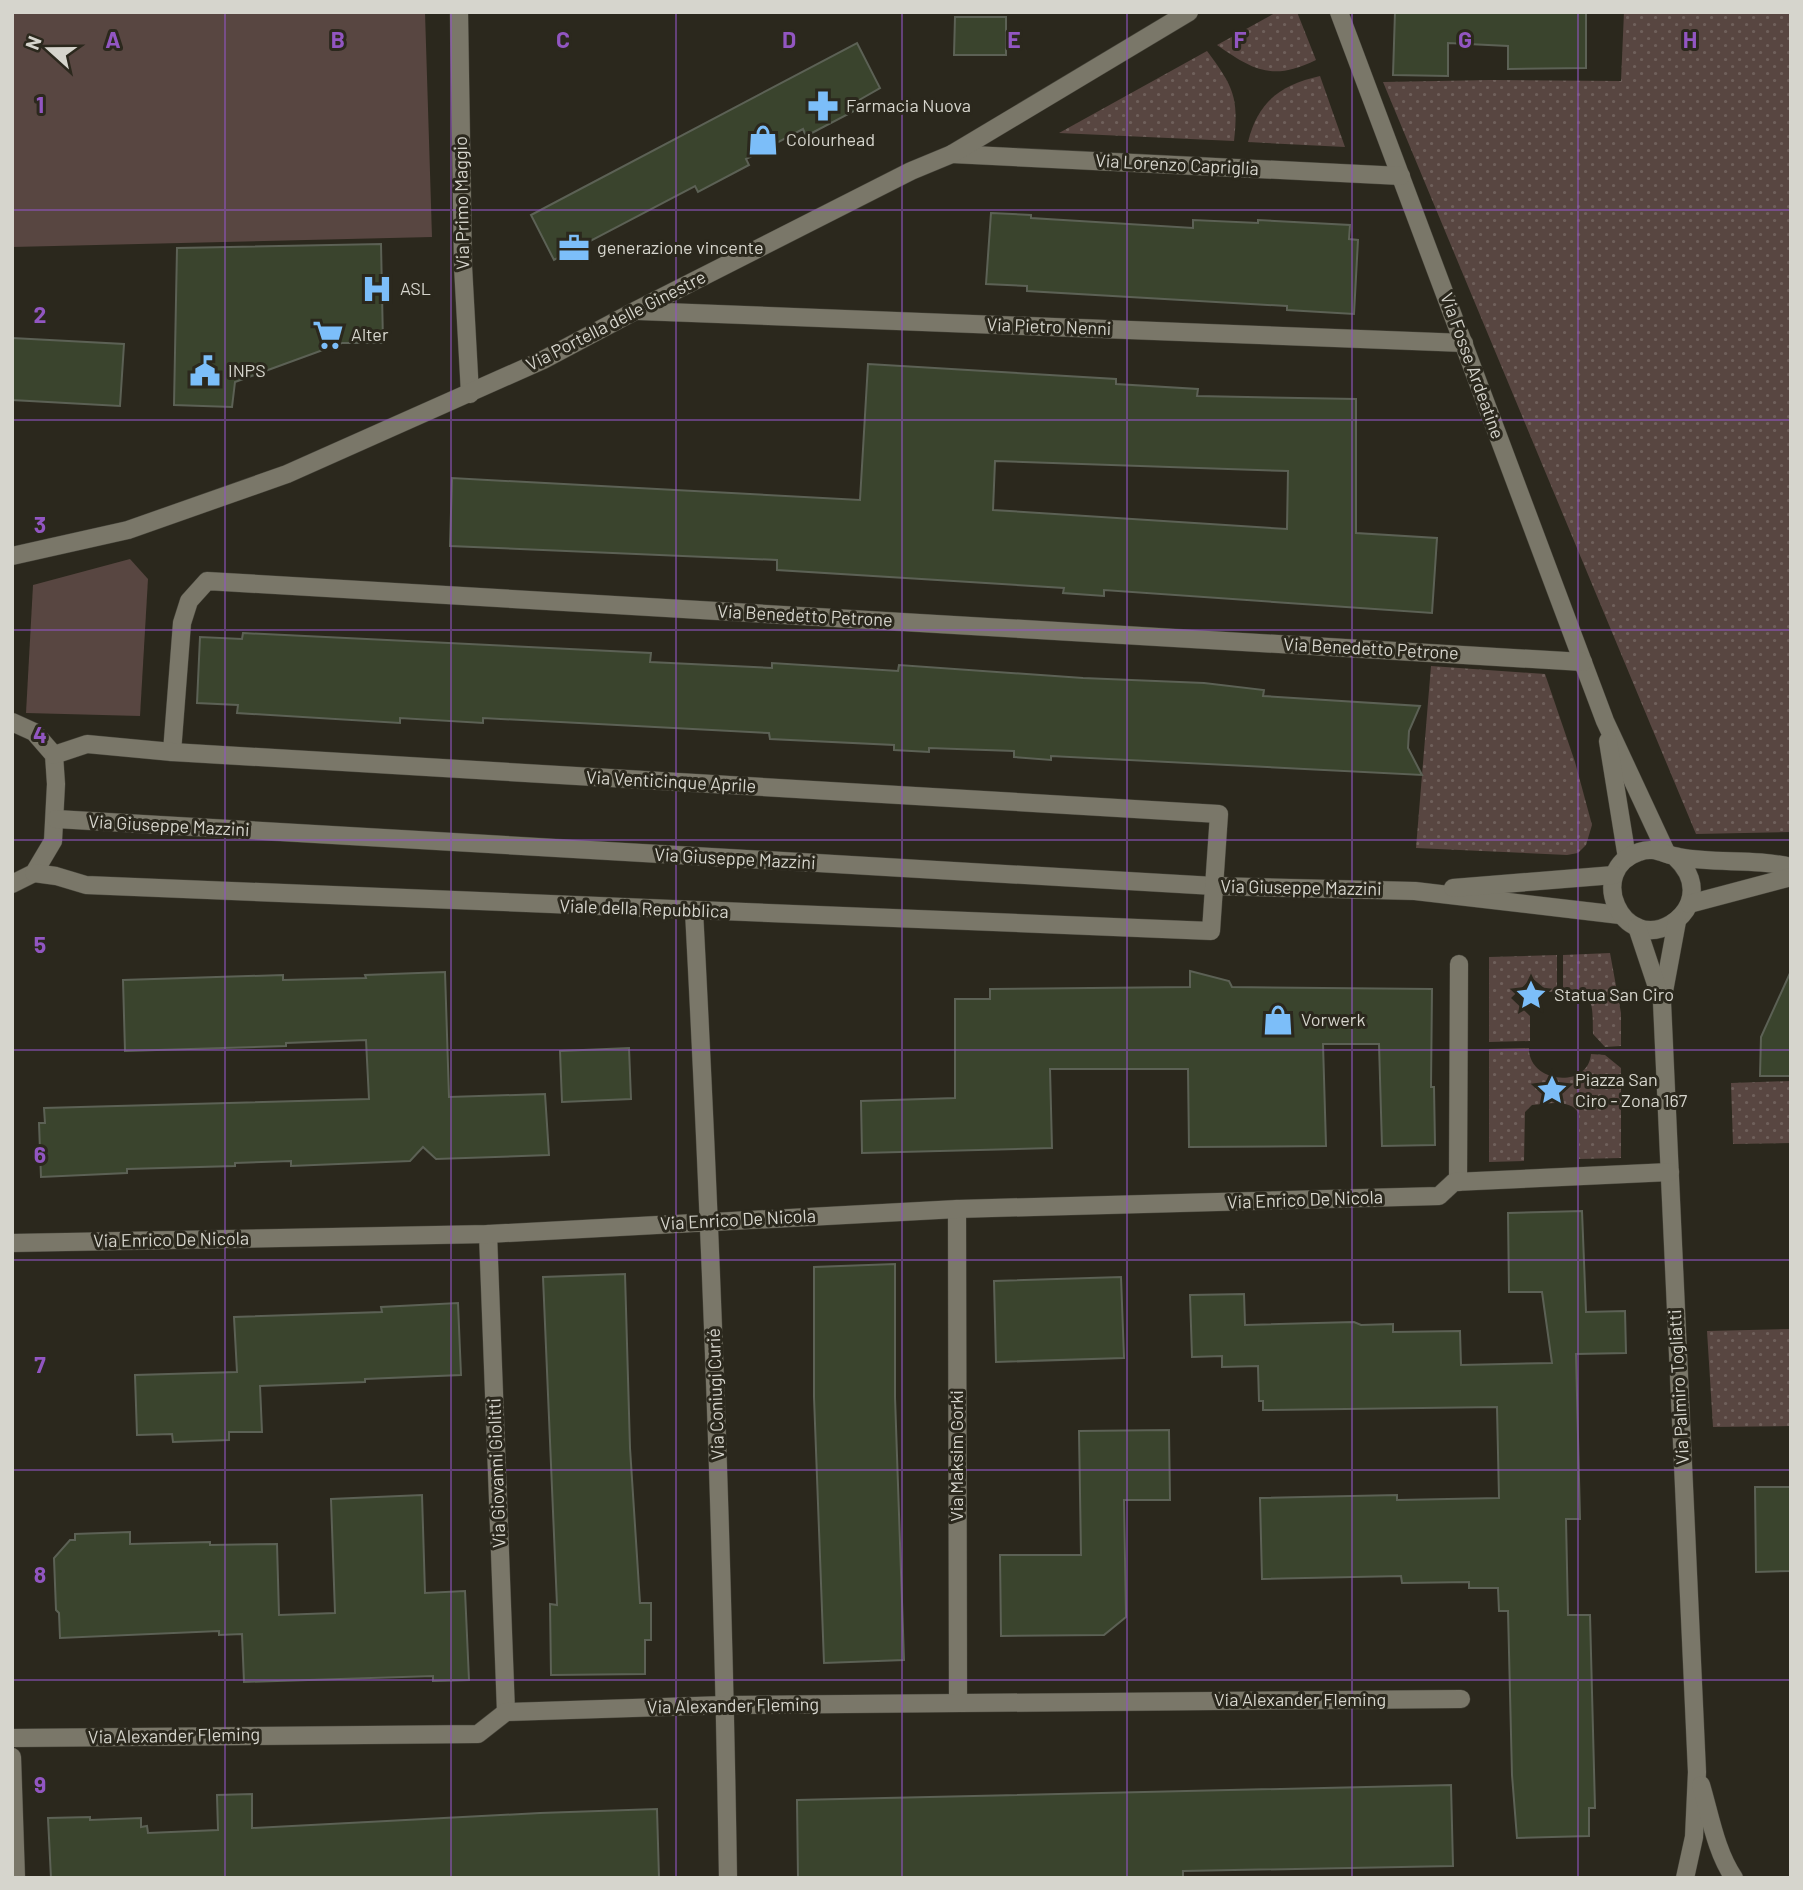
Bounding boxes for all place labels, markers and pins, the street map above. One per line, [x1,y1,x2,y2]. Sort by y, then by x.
pharmacy icon: Farmacia Nuova [806,89,840,123]
place label: Farmacia Nuova [846,94,971,116]
shop icon: Colourhead [746,123,780,157]
place label: Colourhead [786,128,875,150]
office icon: generazione vincente [557,231,591,265]
place label: generazione vincente [597,236,763,258]
hospital icon: ASL [360,272,394,306]
place label: ASL [400,277,431,299]
supermarket icon: Alter [311,318,345,352]
place label: Alter [351,323,389,345]
public building icon: INPS [188,354,222,388]
place label: INPS [228,359,266,381]
place icon: Statua San Ciro [1514,978,1548,1012]
place label: Statua San Ciro [1554,983,1674,1005]
shop icon: Vorwerk [1261,1003,1295,1037]
place label: Vorwerk [1301,1008,1365,1030]
place label: Piazza San Ciro - Zona 167 [1575,1068,1688,1111]
place icon: Piazza San Ciro - Zona 167 [1535,1073,1569,1107]

